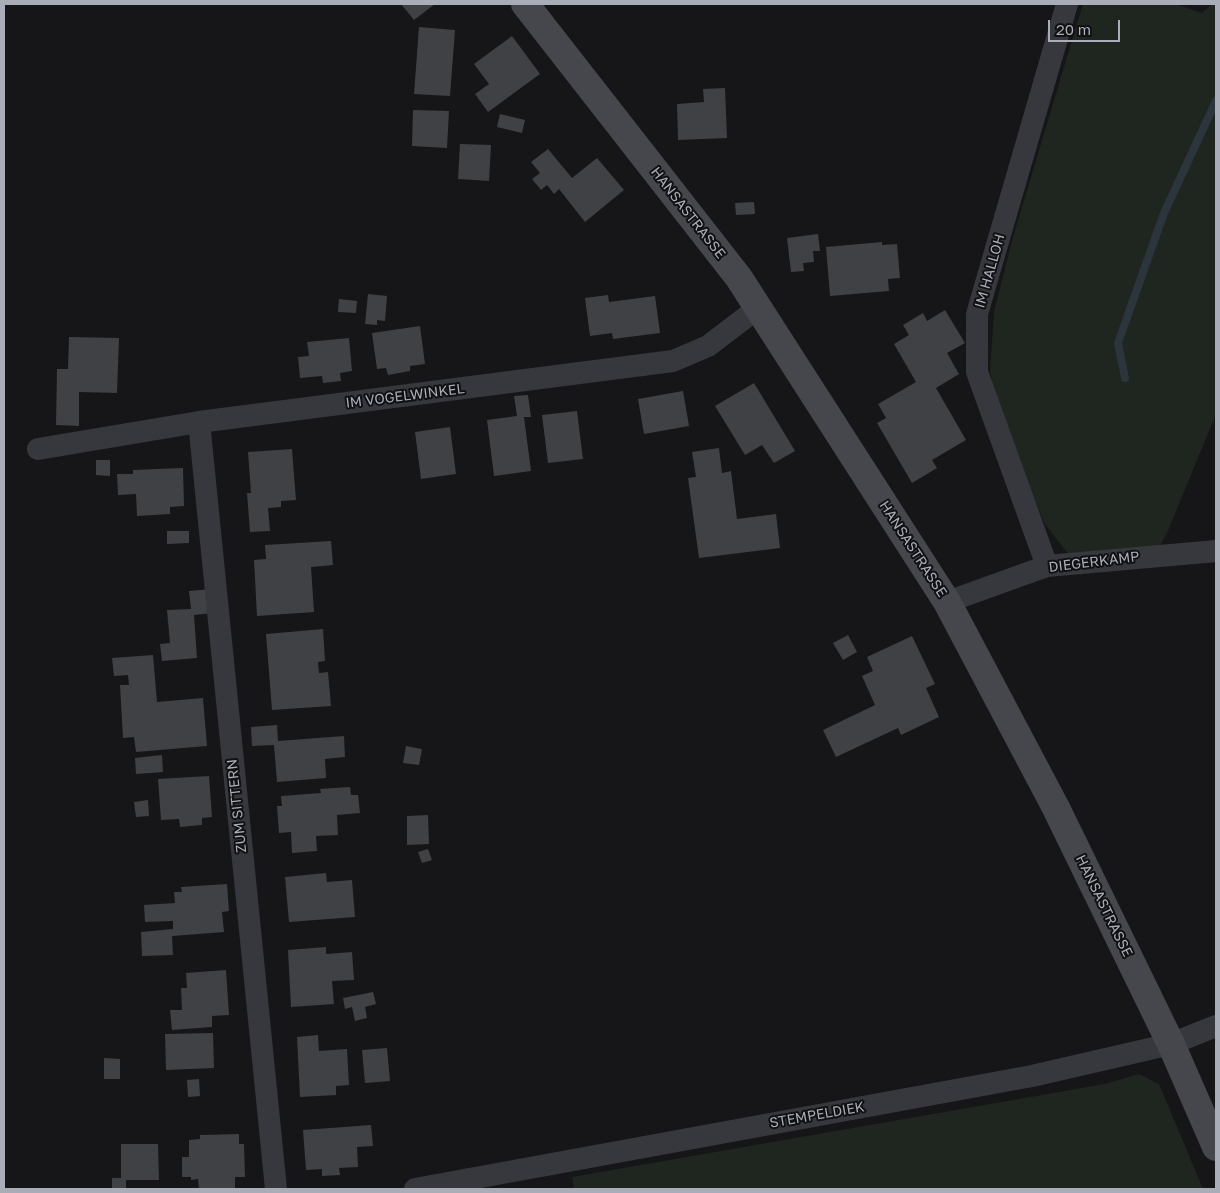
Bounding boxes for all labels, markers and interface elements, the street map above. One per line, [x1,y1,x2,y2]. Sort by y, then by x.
scale bar [1050,10,1122,42]
text: 20 m [1056,20,1091,38]
street label: HANSASTRASSE [647,164,729,262]
street label: IM HALLOH [971,232,1009,310]
street label: IM VOGELWINKEL [345,380,465,412]
street label: HANSASTRASSE [876,498,950,600]
street label: DIEGERKAMP [1048,548,1140,576]
street label: ZUM SITTERN [224,758,250,854]
street label: HANSASTRASSE [1072,852,1136,960]
street label: STEMPELDIEK [768,1098,866,1132]

